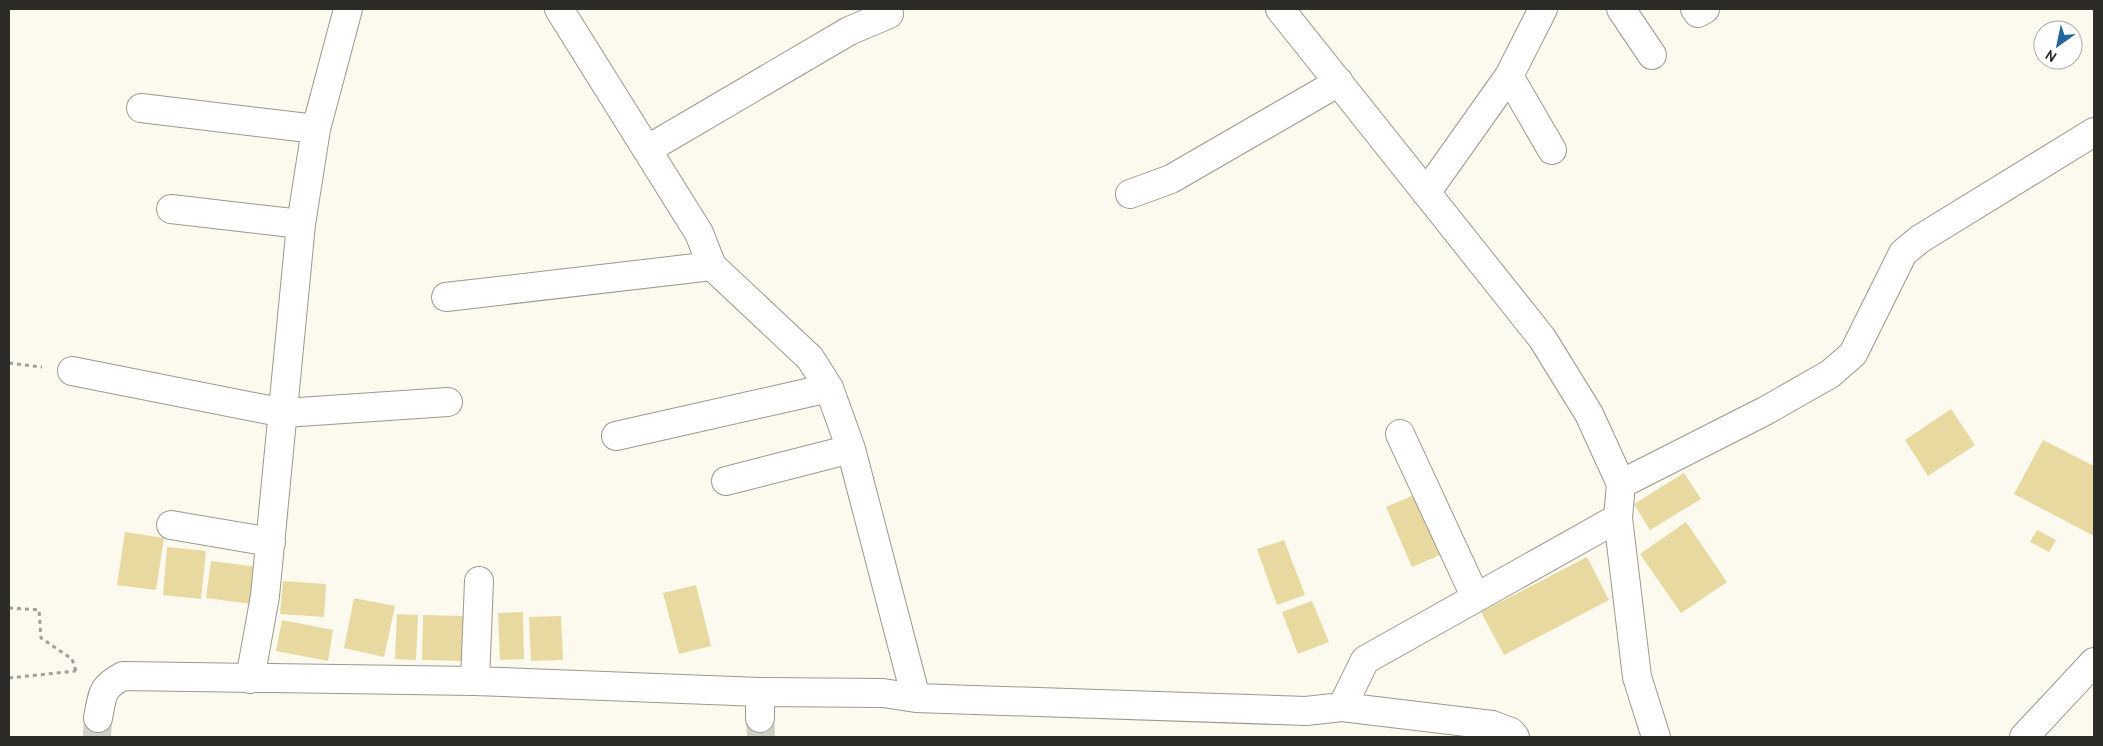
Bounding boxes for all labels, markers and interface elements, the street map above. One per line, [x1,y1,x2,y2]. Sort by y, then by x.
north arrow [2033,20,2083,70]
text: N [2042,46,2060,66]

